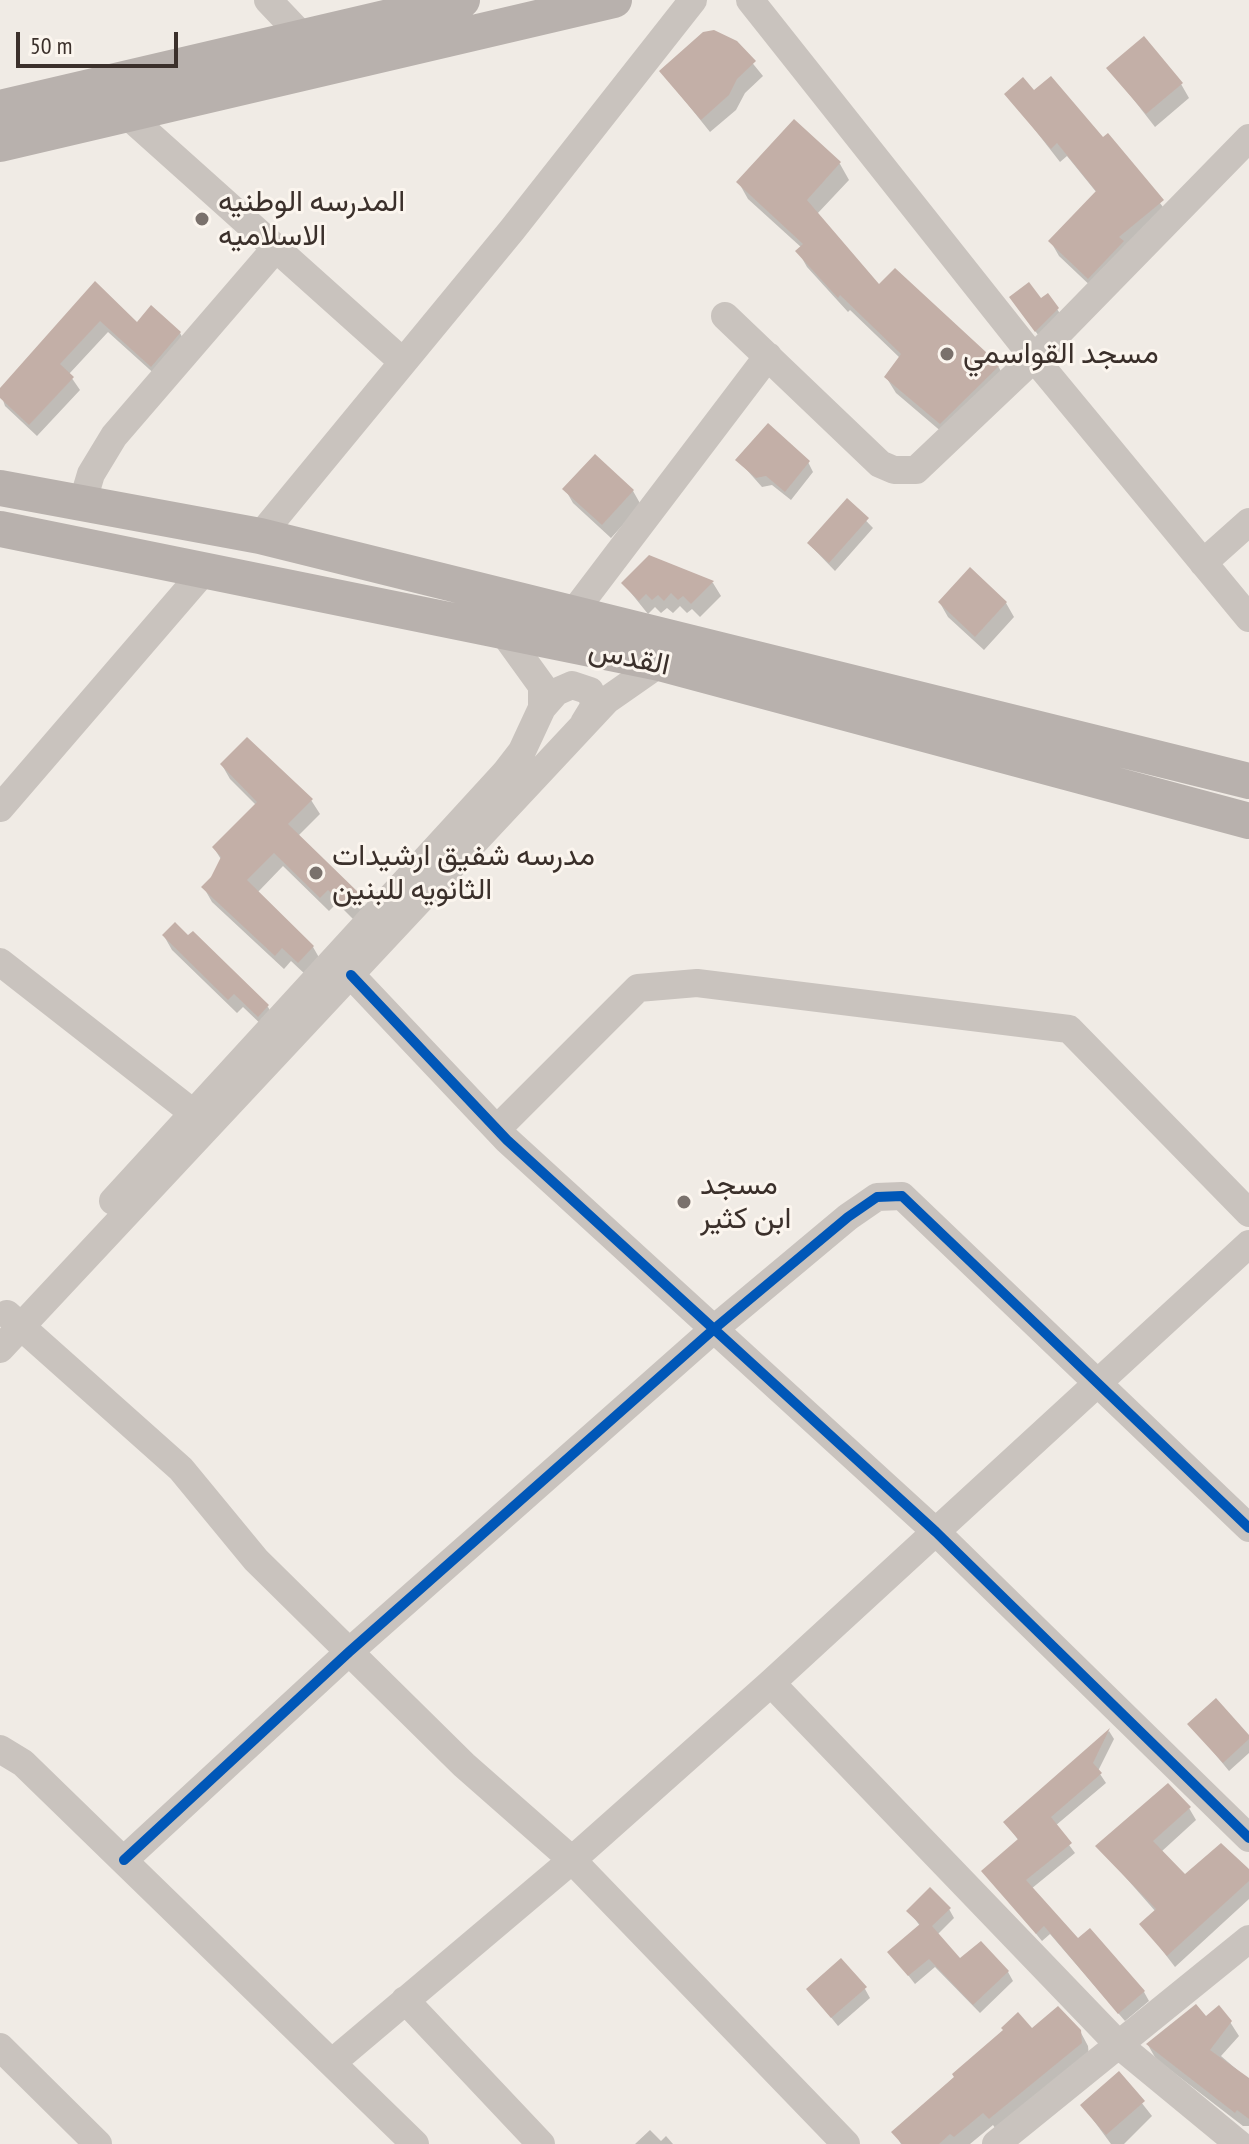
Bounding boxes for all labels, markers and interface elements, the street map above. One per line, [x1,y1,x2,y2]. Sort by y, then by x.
scale bar [20,16,182,66]
text: 50 m [30,30,72,61]
place label: المدرسه الوطنيه الاسلاميه [218,184,405,254]
marker: المدرسه الوطنيه الاسلاميه [193,210,211,228]
place label: مسجد القواسمي [963,336,1159,372]
marker: مسجد القواسمي [938,345,956,363]
street label: القدس [585,632,673,684]
place label: مدرسه شفيق ارشيدات الثانويه للبنين [332,838,595,908]
marker: مدرسه شفيق ارشيدات الثانويه للبنين [307,864,325,882]
place label: مسجد ابن كثير [700,1167,791,1238]
marker: مسجد ابن كثير [675,1193,693,1211]

